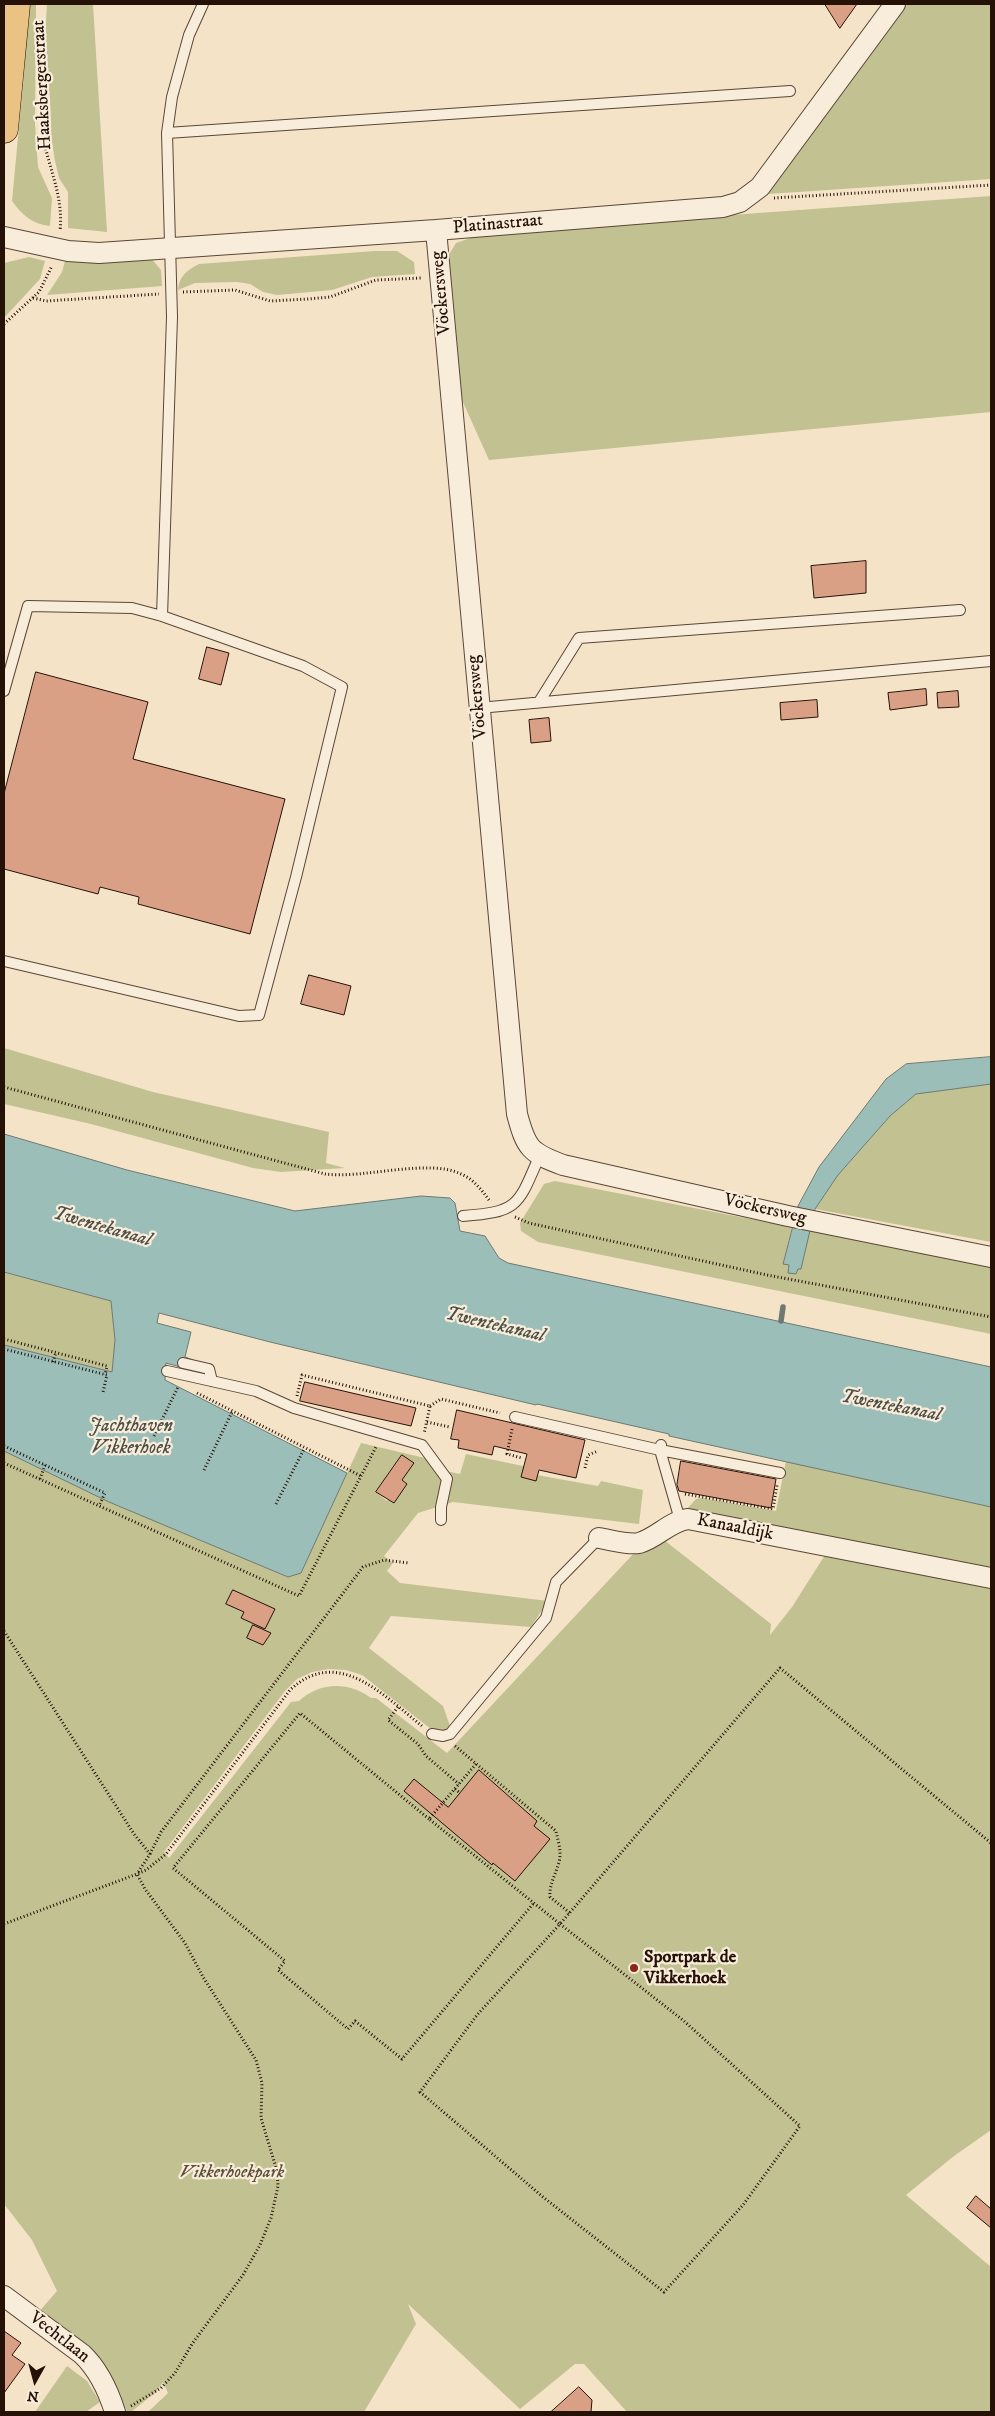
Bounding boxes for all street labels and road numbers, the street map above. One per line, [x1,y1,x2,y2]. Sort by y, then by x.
street label: Haaksbergerstraat [29,19,57,151]
street label: Platinastraat [452,210,544,240]
street label: Vöckersweg [428,250,456,336]
street label: Vöckersweg [464,654,492,740]
street label: Vöckersweg [722,1190,808,1230]
street label: Kanaaldijk [695,1510,775,1546]
street label: Vechtlaan [24,2308,94,2368]

